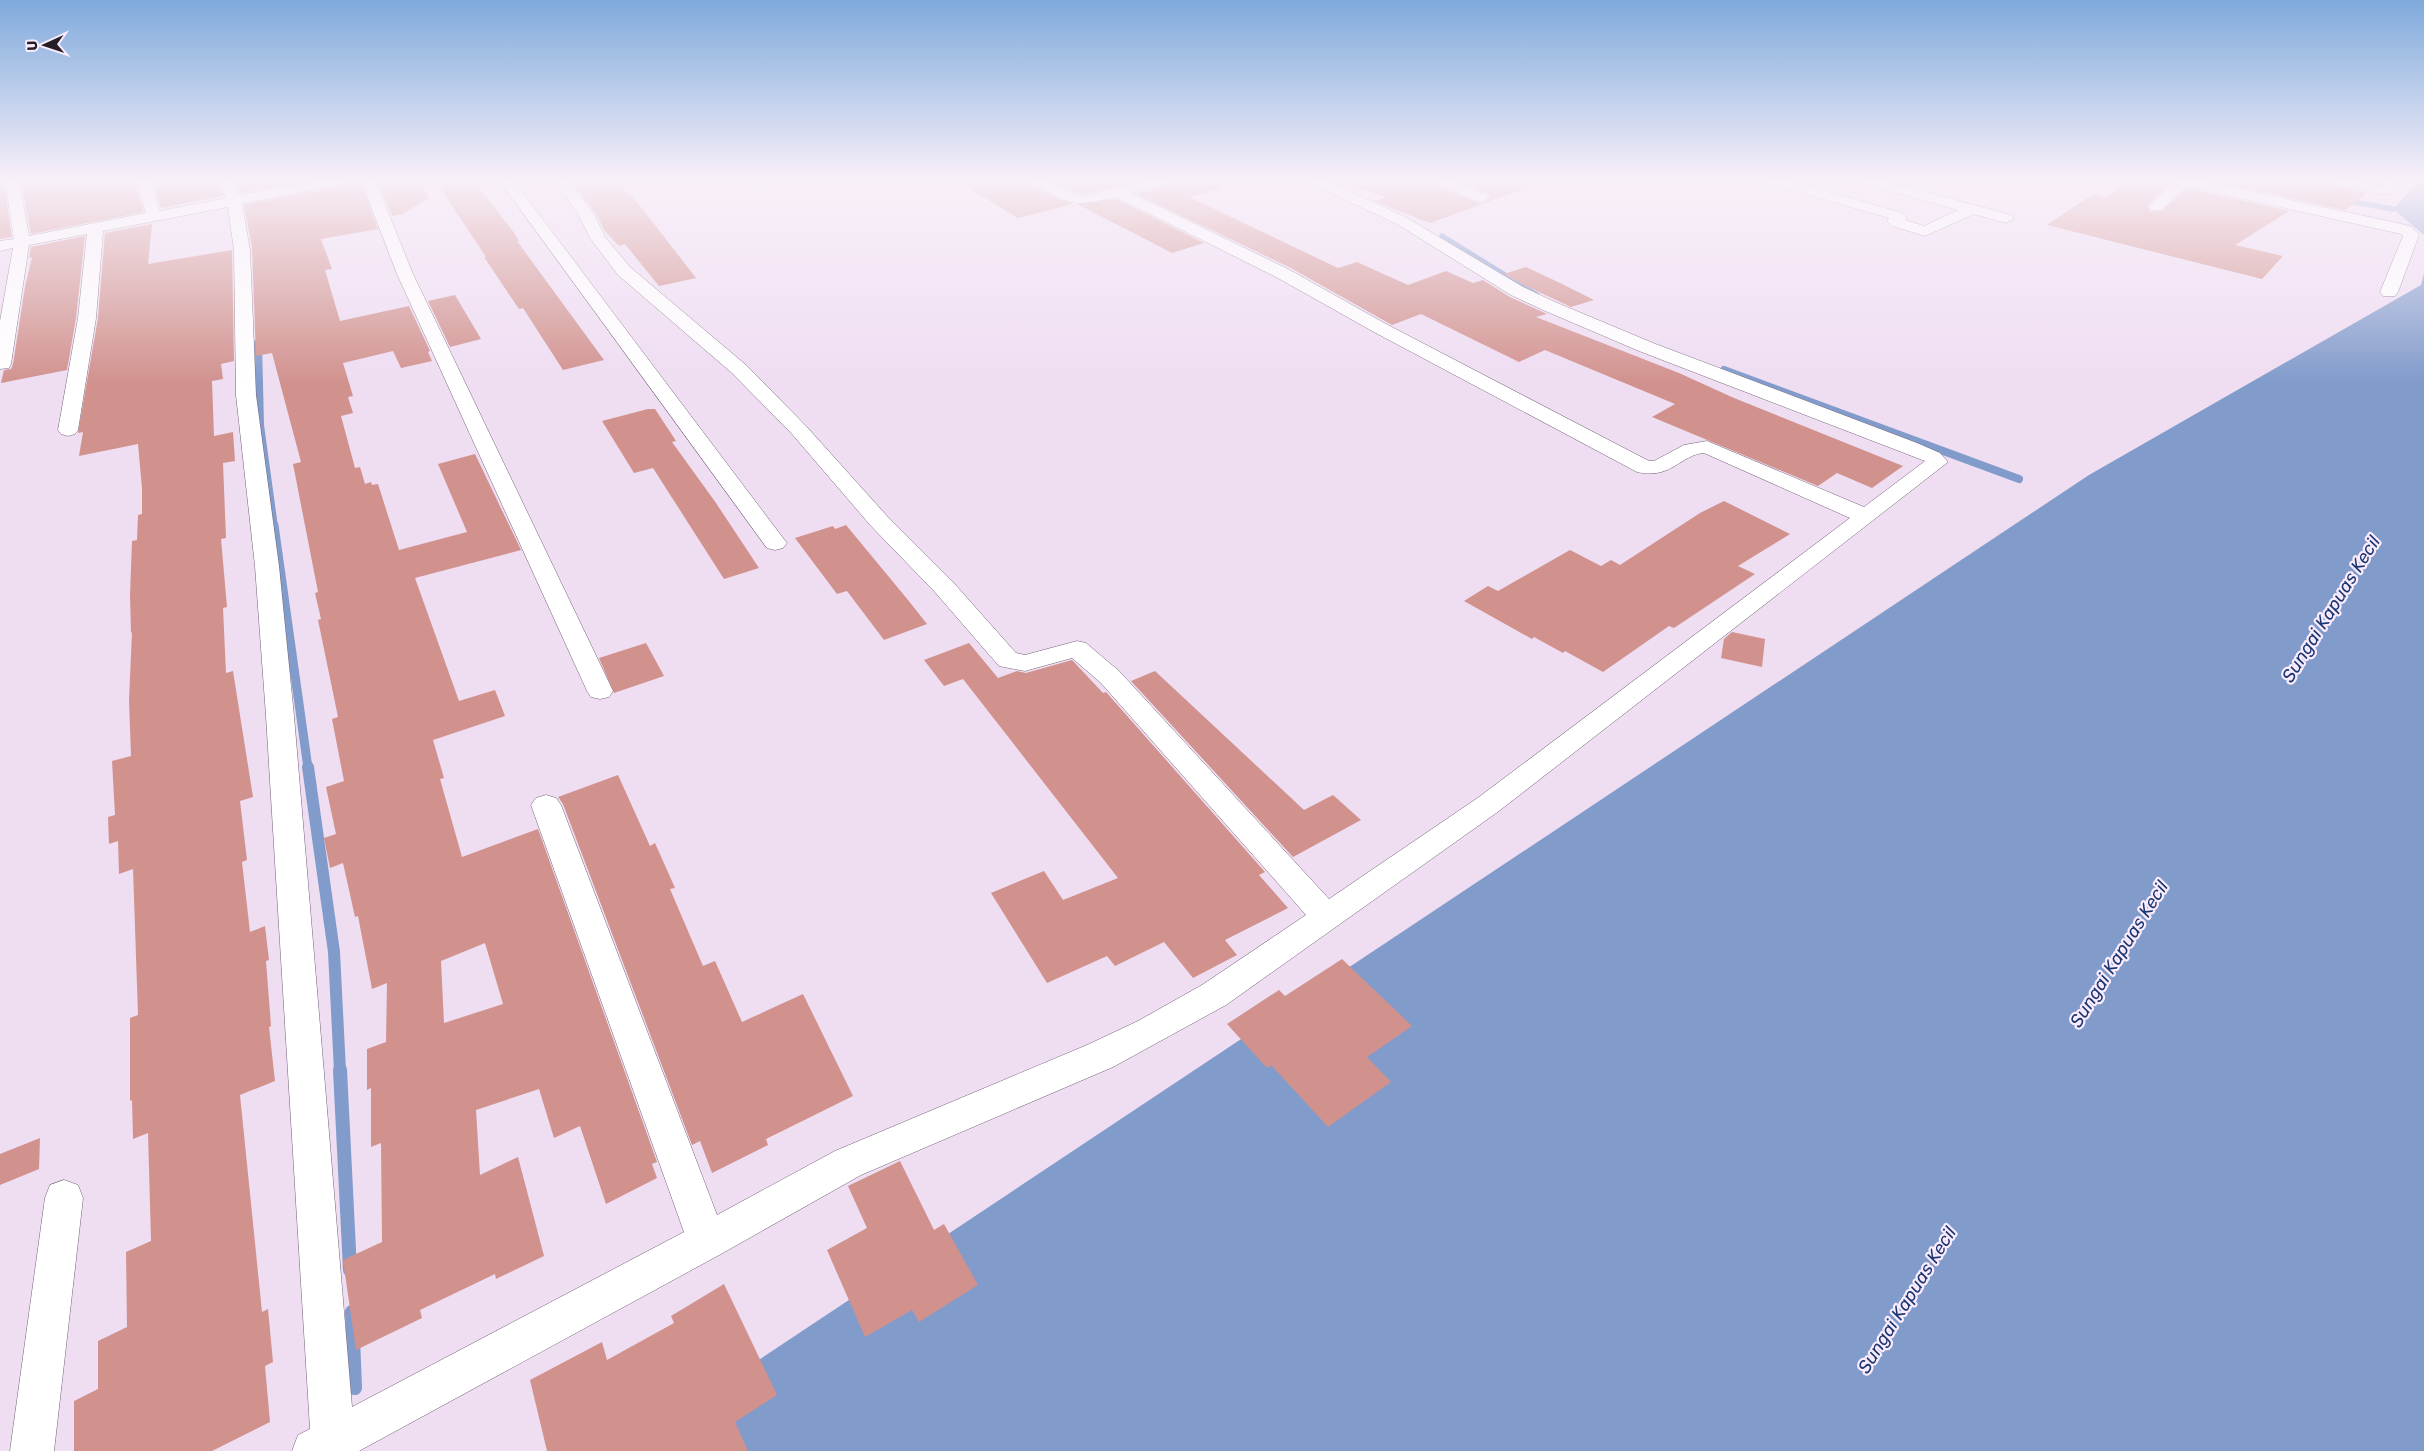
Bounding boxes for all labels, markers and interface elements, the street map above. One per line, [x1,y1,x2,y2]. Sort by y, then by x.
north arrow [20,20,70,70]
text: U [24,40,41,51]
water label: Sungai Kapuas Kecil [2277,531,2385,686]
water label: Sungai Kapuas Kecil [2065,876,2173,1031]
water label: Sungai Kapuas Kecil [1853,1222,1961,1377]

